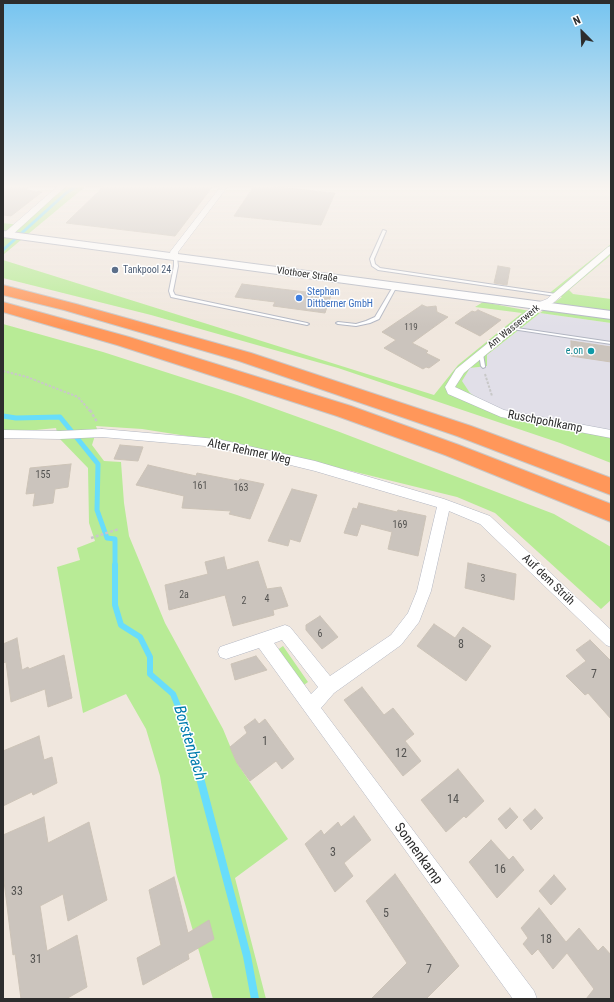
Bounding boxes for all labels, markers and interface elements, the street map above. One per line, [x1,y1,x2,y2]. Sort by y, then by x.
north arrow [562,12,602,52]
text: N [571,13,583,28]
place label: Tankpool 24 [123,264,171,276]
marker: Tankpool 24 [110,265,120,275]
street label: Vlothoer Straße [276,265,338,285]
place label: Stephan Dittberner GmbH [307,286,373,310]
marker: Stephan Dittberner GmbH [294,293,304,303]
street label: Am Wasserwerk [486,302,542,352]
house number: 119 [404,323,418,333]
place label: e.on [566,345,583,357]
marker: e.on [586,346,596,356]
street label: Ruschpohlkamp [507,408,583,436]
street label: Alter Rehmer Weg [206,436,292,468]
house number: 155 [36,469,50,481]
house number: 161 [193,480,207,492]
house number: 163 [234,482,248,494]
house number: 169 [393,519,407,531]
street label: Auf dem Strüh [519,551,577,609]
house number: 3 [481,573,485,585]
house number: 2a [179,589,189,601]
house number: 4 [265,593,269,605]
house number: 2 [242,595,246,607]
house number: 6 [318,628,322,640]
house number: 8 [458,638,464,652]
house number: 7 [591,668,597,682]
water label: Borstenbach [169,703,209,783]
house number: 1 [262,735,268,749]
house number: 12 [395,747,407,761]
house number: 14 [447,793,459,807]
street label: Sonnenkamp [390,820,446,888]
house number: 3 [330,846,336,860]
house number: 16 [494,863,506,877]
house number: 33 [11,885,23,899]
house number: 5 [383,907,389,921]
house number: 18 [540,933,552,947]
house number: 31 [30,953,42,967]
house number: 7 [426,963,432,977]

